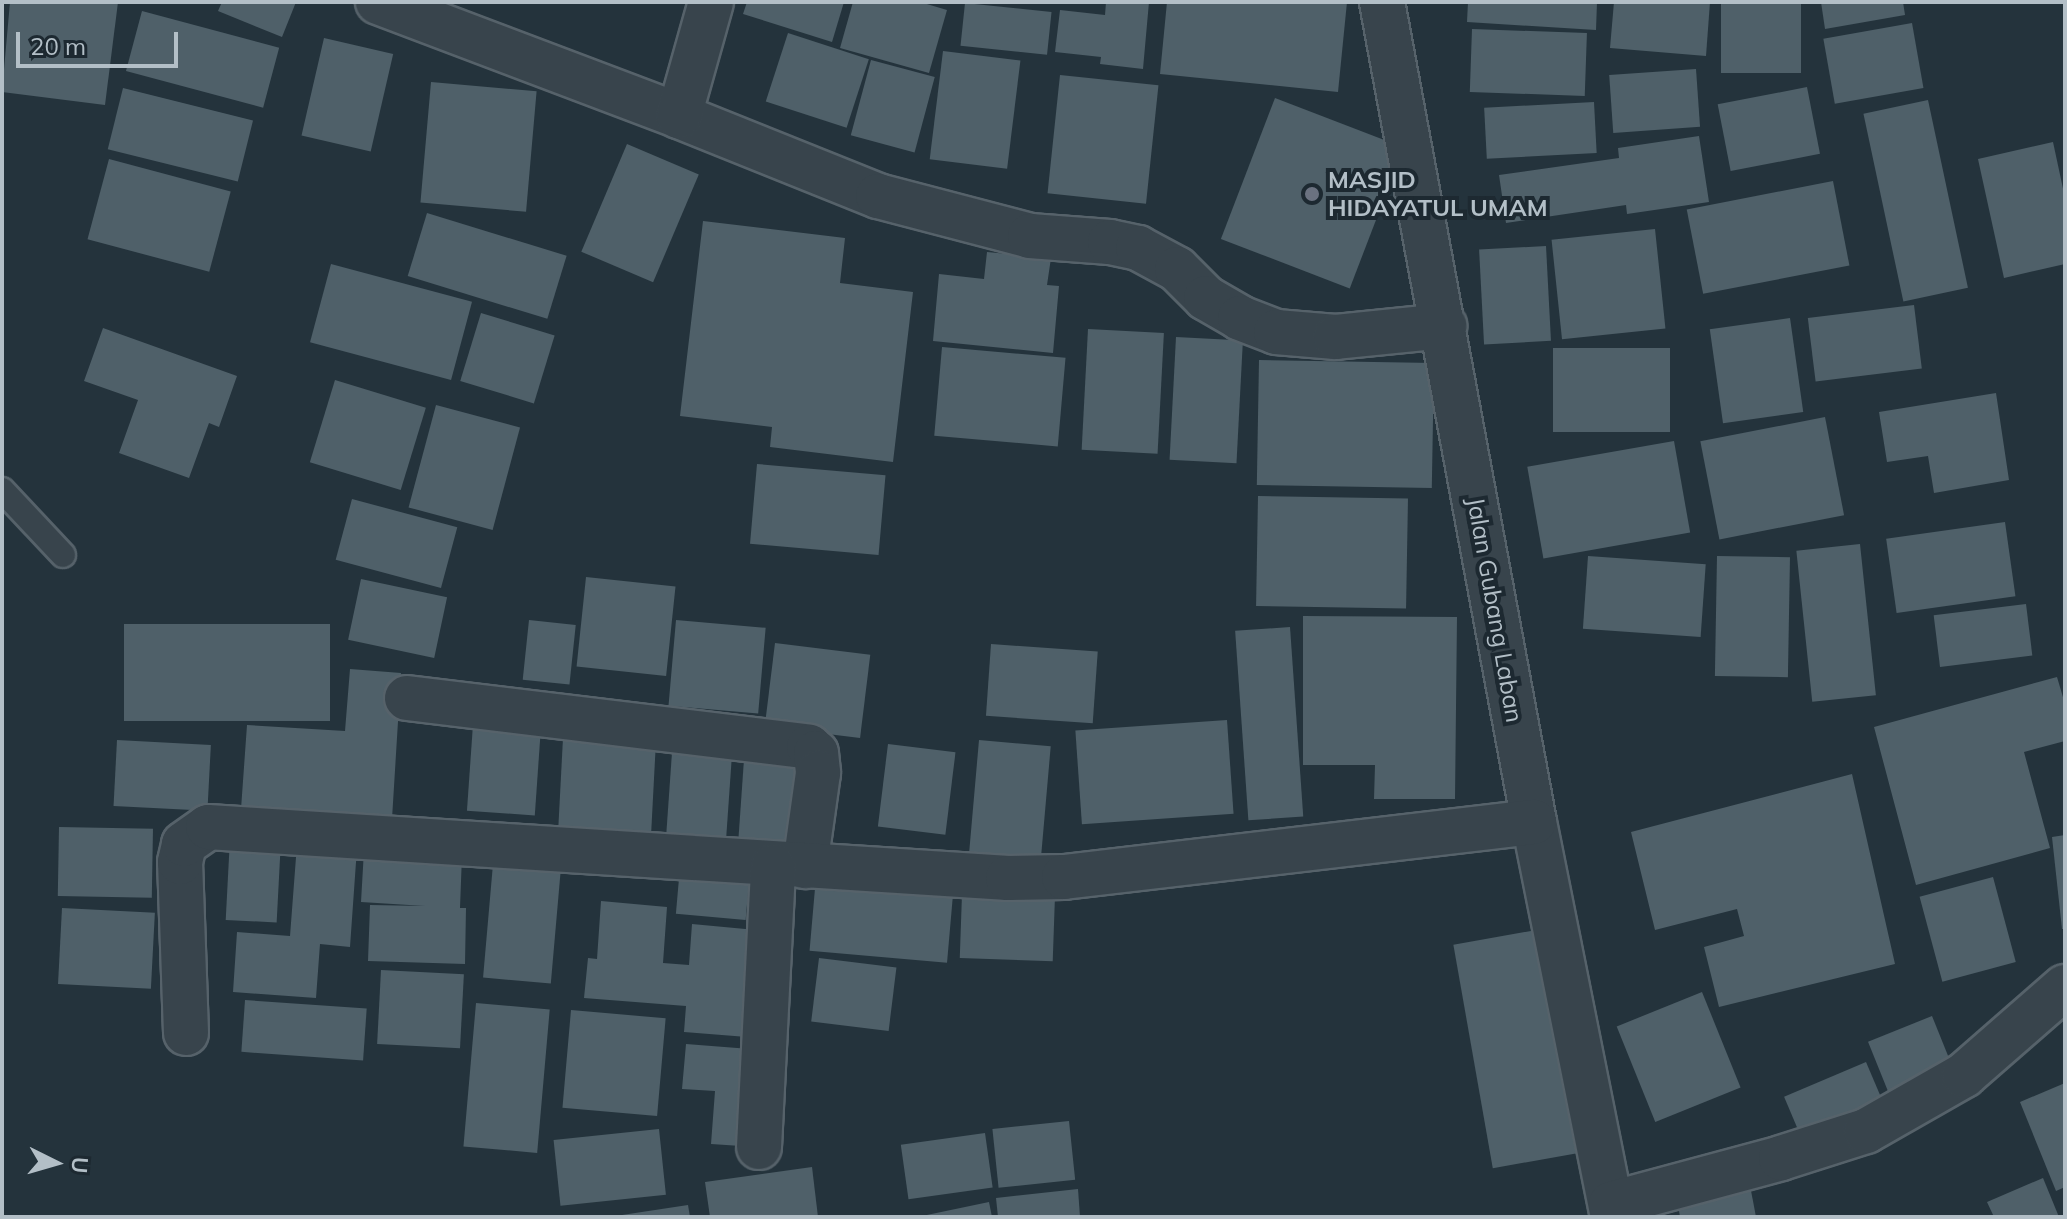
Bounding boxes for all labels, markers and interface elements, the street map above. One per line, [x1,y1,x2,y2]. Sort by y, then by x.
scale bar [20,16,182,66]
text: 20 m [30,31,86,61]
place label: MASJID HIDAYATUL UMAM [1328,166,1548,222]
marker: MASJID HIDAYATUL UMAM [1303,185,1321,203]
street label: Jalan Gubang Laban [1461,495,1529,725]
north arrow [16,1123,96,1203]
text: U [65,1156,95,1174]

